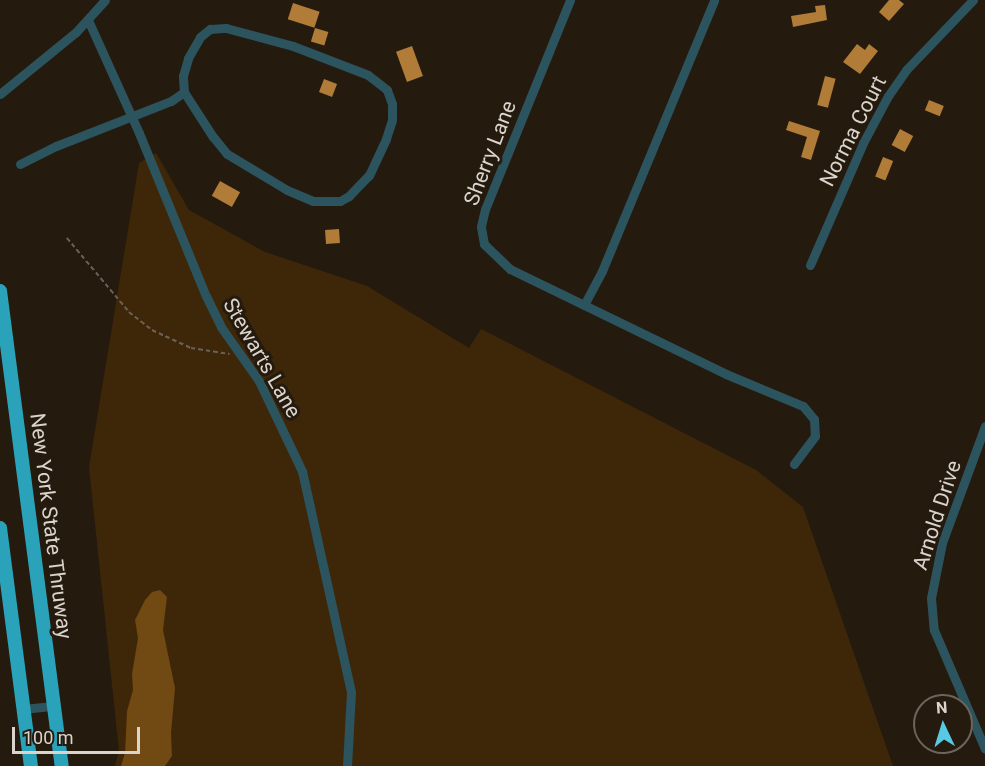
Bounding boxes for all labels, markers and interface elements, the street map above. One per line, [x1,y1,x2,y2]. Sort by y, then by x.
street label: Norma Court [814,71,892,191]
street label: Sherry Lane [458,97,522,209]
street label: Stewarts Lane [218,294,306,422]
street label: New York State Thruway [25,411,77,641]
street label: Arnold Drive [907,457,967,573]
north arrow [913,694,973,754]
text: N [936,698,948,717]
scale bar [15,715,142,753]
text: 100 m [23,727,74,748]

